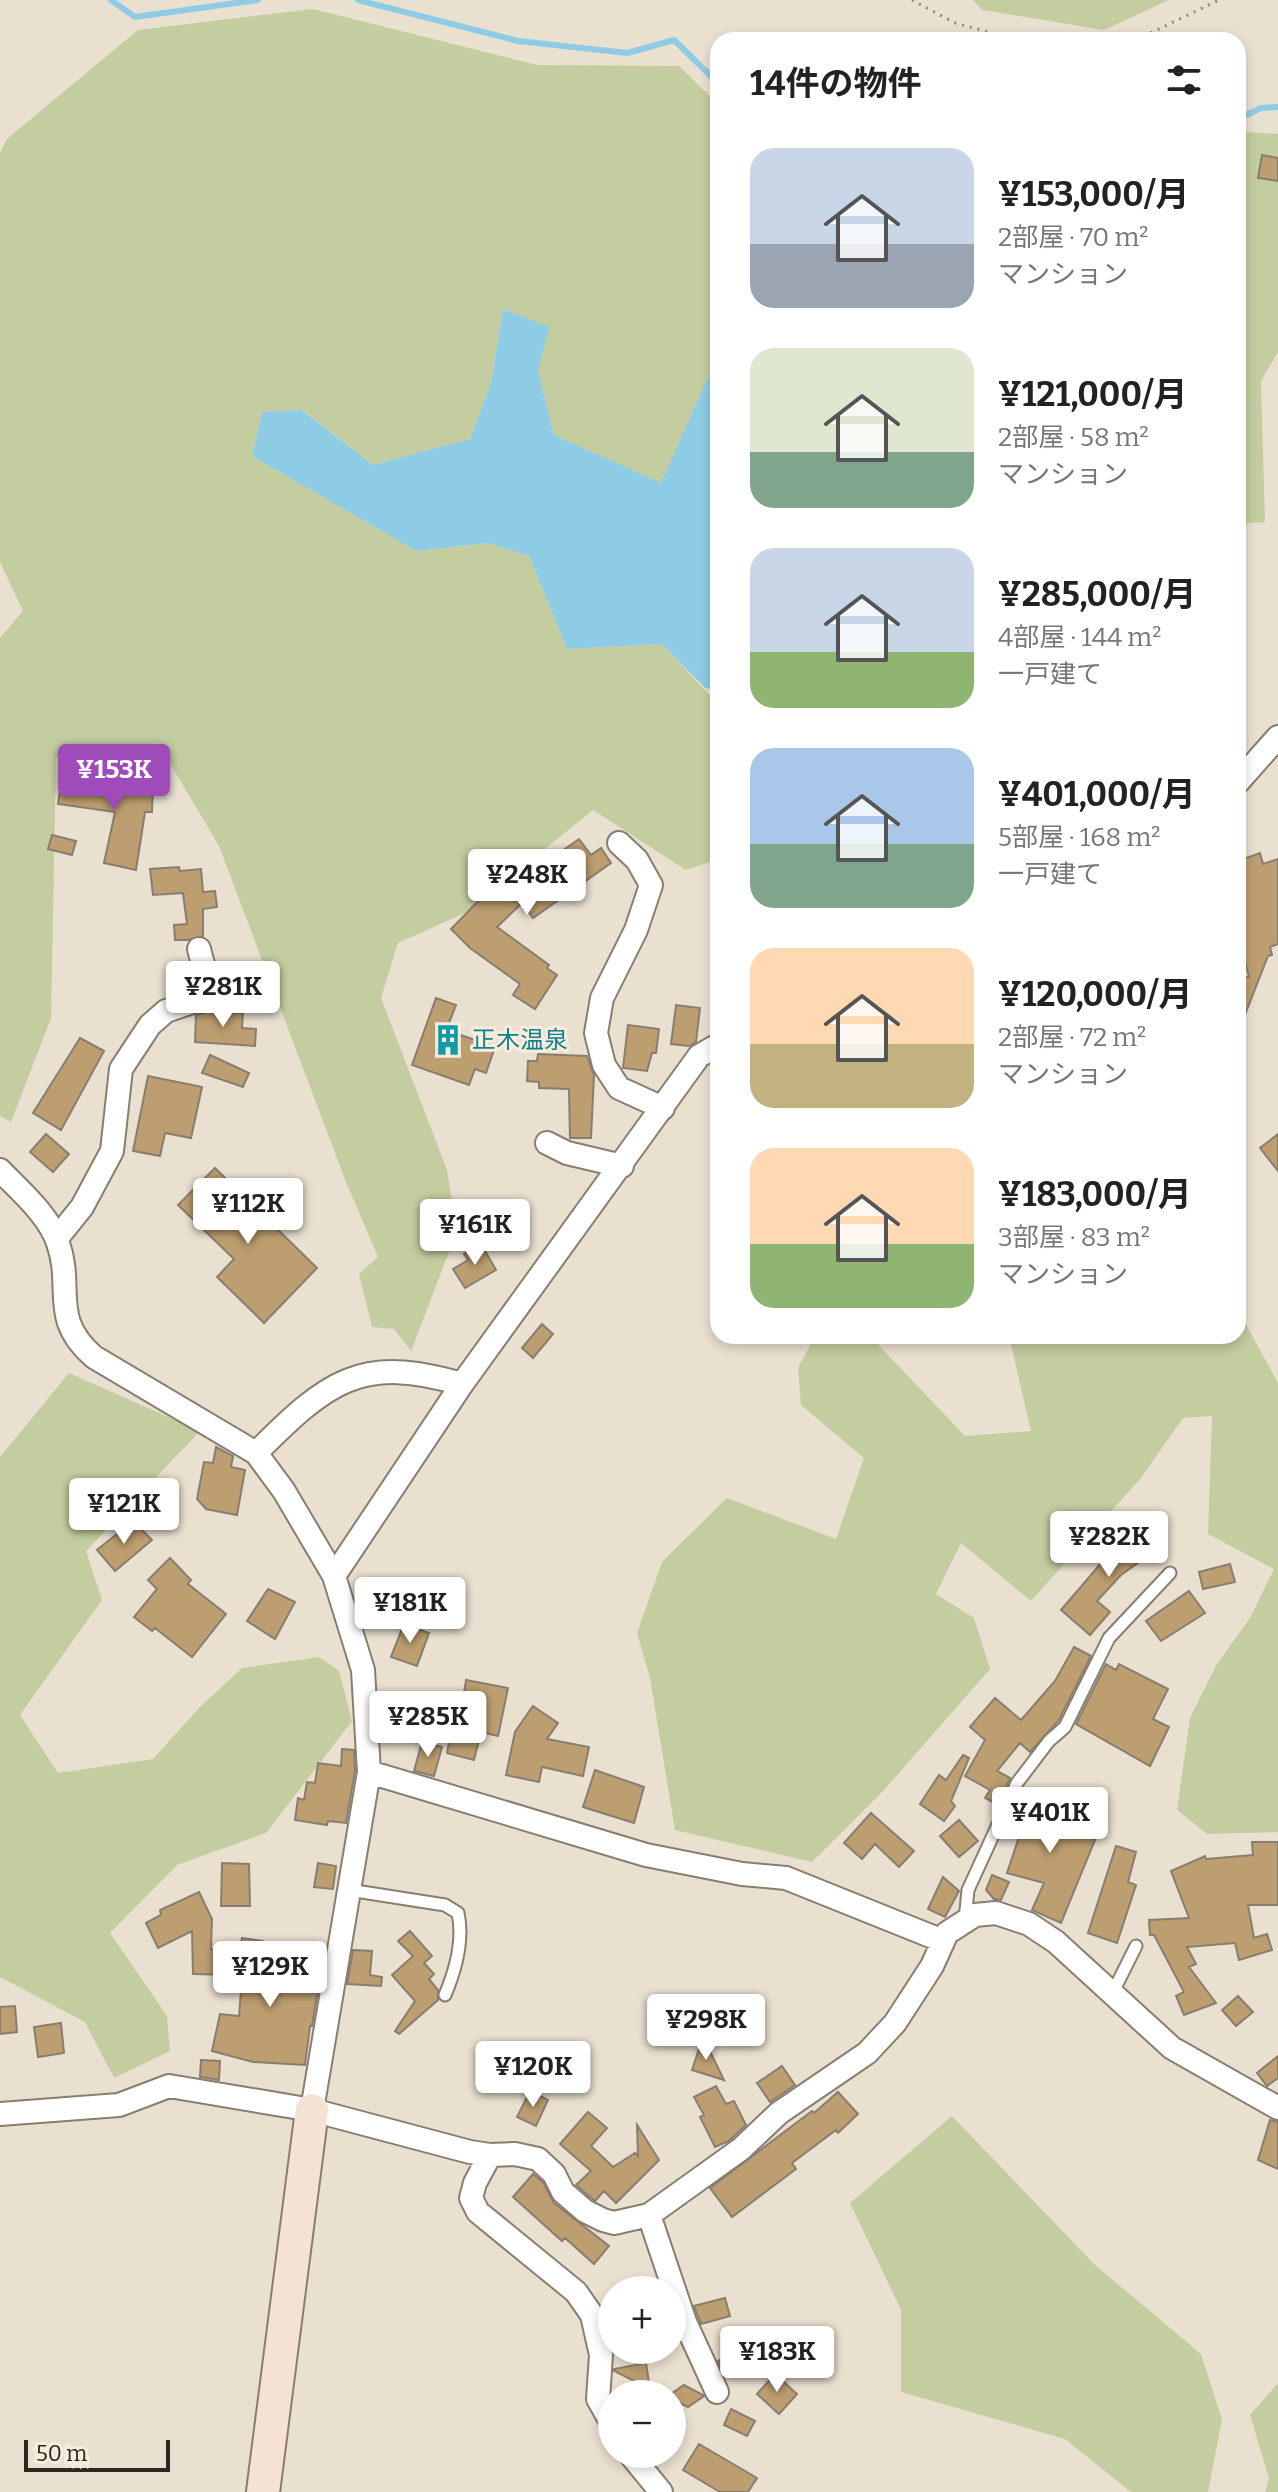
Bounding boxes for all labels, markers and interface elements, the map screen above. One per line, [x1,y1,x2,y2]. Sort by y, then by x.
icon: filters [1162,58,1206,102]
text: 14件の物件 [750,63,921,104]
text: ¥153,000/月 [998,174,1189,215]
icon: home [814,180,910,276]
text: 2部屋 · 70 m² [998,222,1149,253]
text: マンション [998,259,1128,290]
text: ¥121,000/月 [998,374,1188,415]
icon: home [814,380,910,476]
text: 2部屋 · 58 m² [998,422,1149,453]
text: マンション [998,459,1128,490]
text: ¥285,000/月 [998,574,1196,615]
icon: home [814,580,910,676]
text: 4部屋 · 144 m² [998,622,1161,653]
text: 一戸建て [998,659,1102,690]
pin: ¥153K [58,744,170,812]
text: ¥153K [76,754,152,785]
text: ¥401,000/月 [998,774,1196,815]
icon: home [814,780,910,876]
text: 5部屋 · 168 m² [998,822,1160,853]
pin: ¥248K [471,849,583,917]
text: ¥248K [486,859,568,890]
text: 一戸建て [998,859,1102,890]
pin: ¥281K [167,961,279,1029]
text: ¥281K [184,971,262,1002]
text: ¥120,000/月 [998,974,1193,1015]
icon: home [814,980,910,1076]
text: 2部屋 · 72 m² [998,1022,1146,1053]
building icon: 正木温泉 [431,1023,465,1057]
place label: 正木温泉 [472,1026,568,1054]
text: マンション [998,1059,1128,1090]
text: ¥183,000/月 [998,1174,1192,1215]
pin: ¥112K [192,1178,304,1246]
icon: home [814,1180,910,1276]
text: ¥112K [211,1188,285,1219]
pin: ¥161K [419,1199,531,1267]
text: ¥161K [438,1209,512,1240]
text: 3部屋 · 83 m² [998,1222,1150,1253]
text: マンション [998,1259,1128,1290]
pin: ¥121K [68,1478,180,1546]
text: ¥121K [87,1488,161,1519]
pin: ¥282K [1053,1511,1165,1579]
text: ¥282K [1068,1521,1150,1552]
pin: ¥181K [354,1577,466,1645]
text: ¥181K [373,1587,447,1618]
pin: ¥285K [372,1691,484,1759]
text: ¥285K [387,1701,469,1732]
pin: ¥401K [994,1787,1106,1855]
text: ¥401K [1010,1797,1090,1828]
pin: ¥129K [214,1941,326,2009]
text: ¥129K [231,1951,309,1982]
pin: ¥298K [650,1994,762,2062]
text: ¥298K [665,2004,747,2035]
pin: ¥120K [477,2041,589,2109]
text: ¥120K [493,2051,573,2082]
map controls [598,2276,686,2468]
button: + [598,2276,686,2364]
pin: ¥183K [721,2326,833,2394]
text: ¥183K [738,2336,816,2367]
button: − [598,2380,686,2468]
scale bar [24,2436,170,2472]
text: 50 m [36,2440,87,2467]

